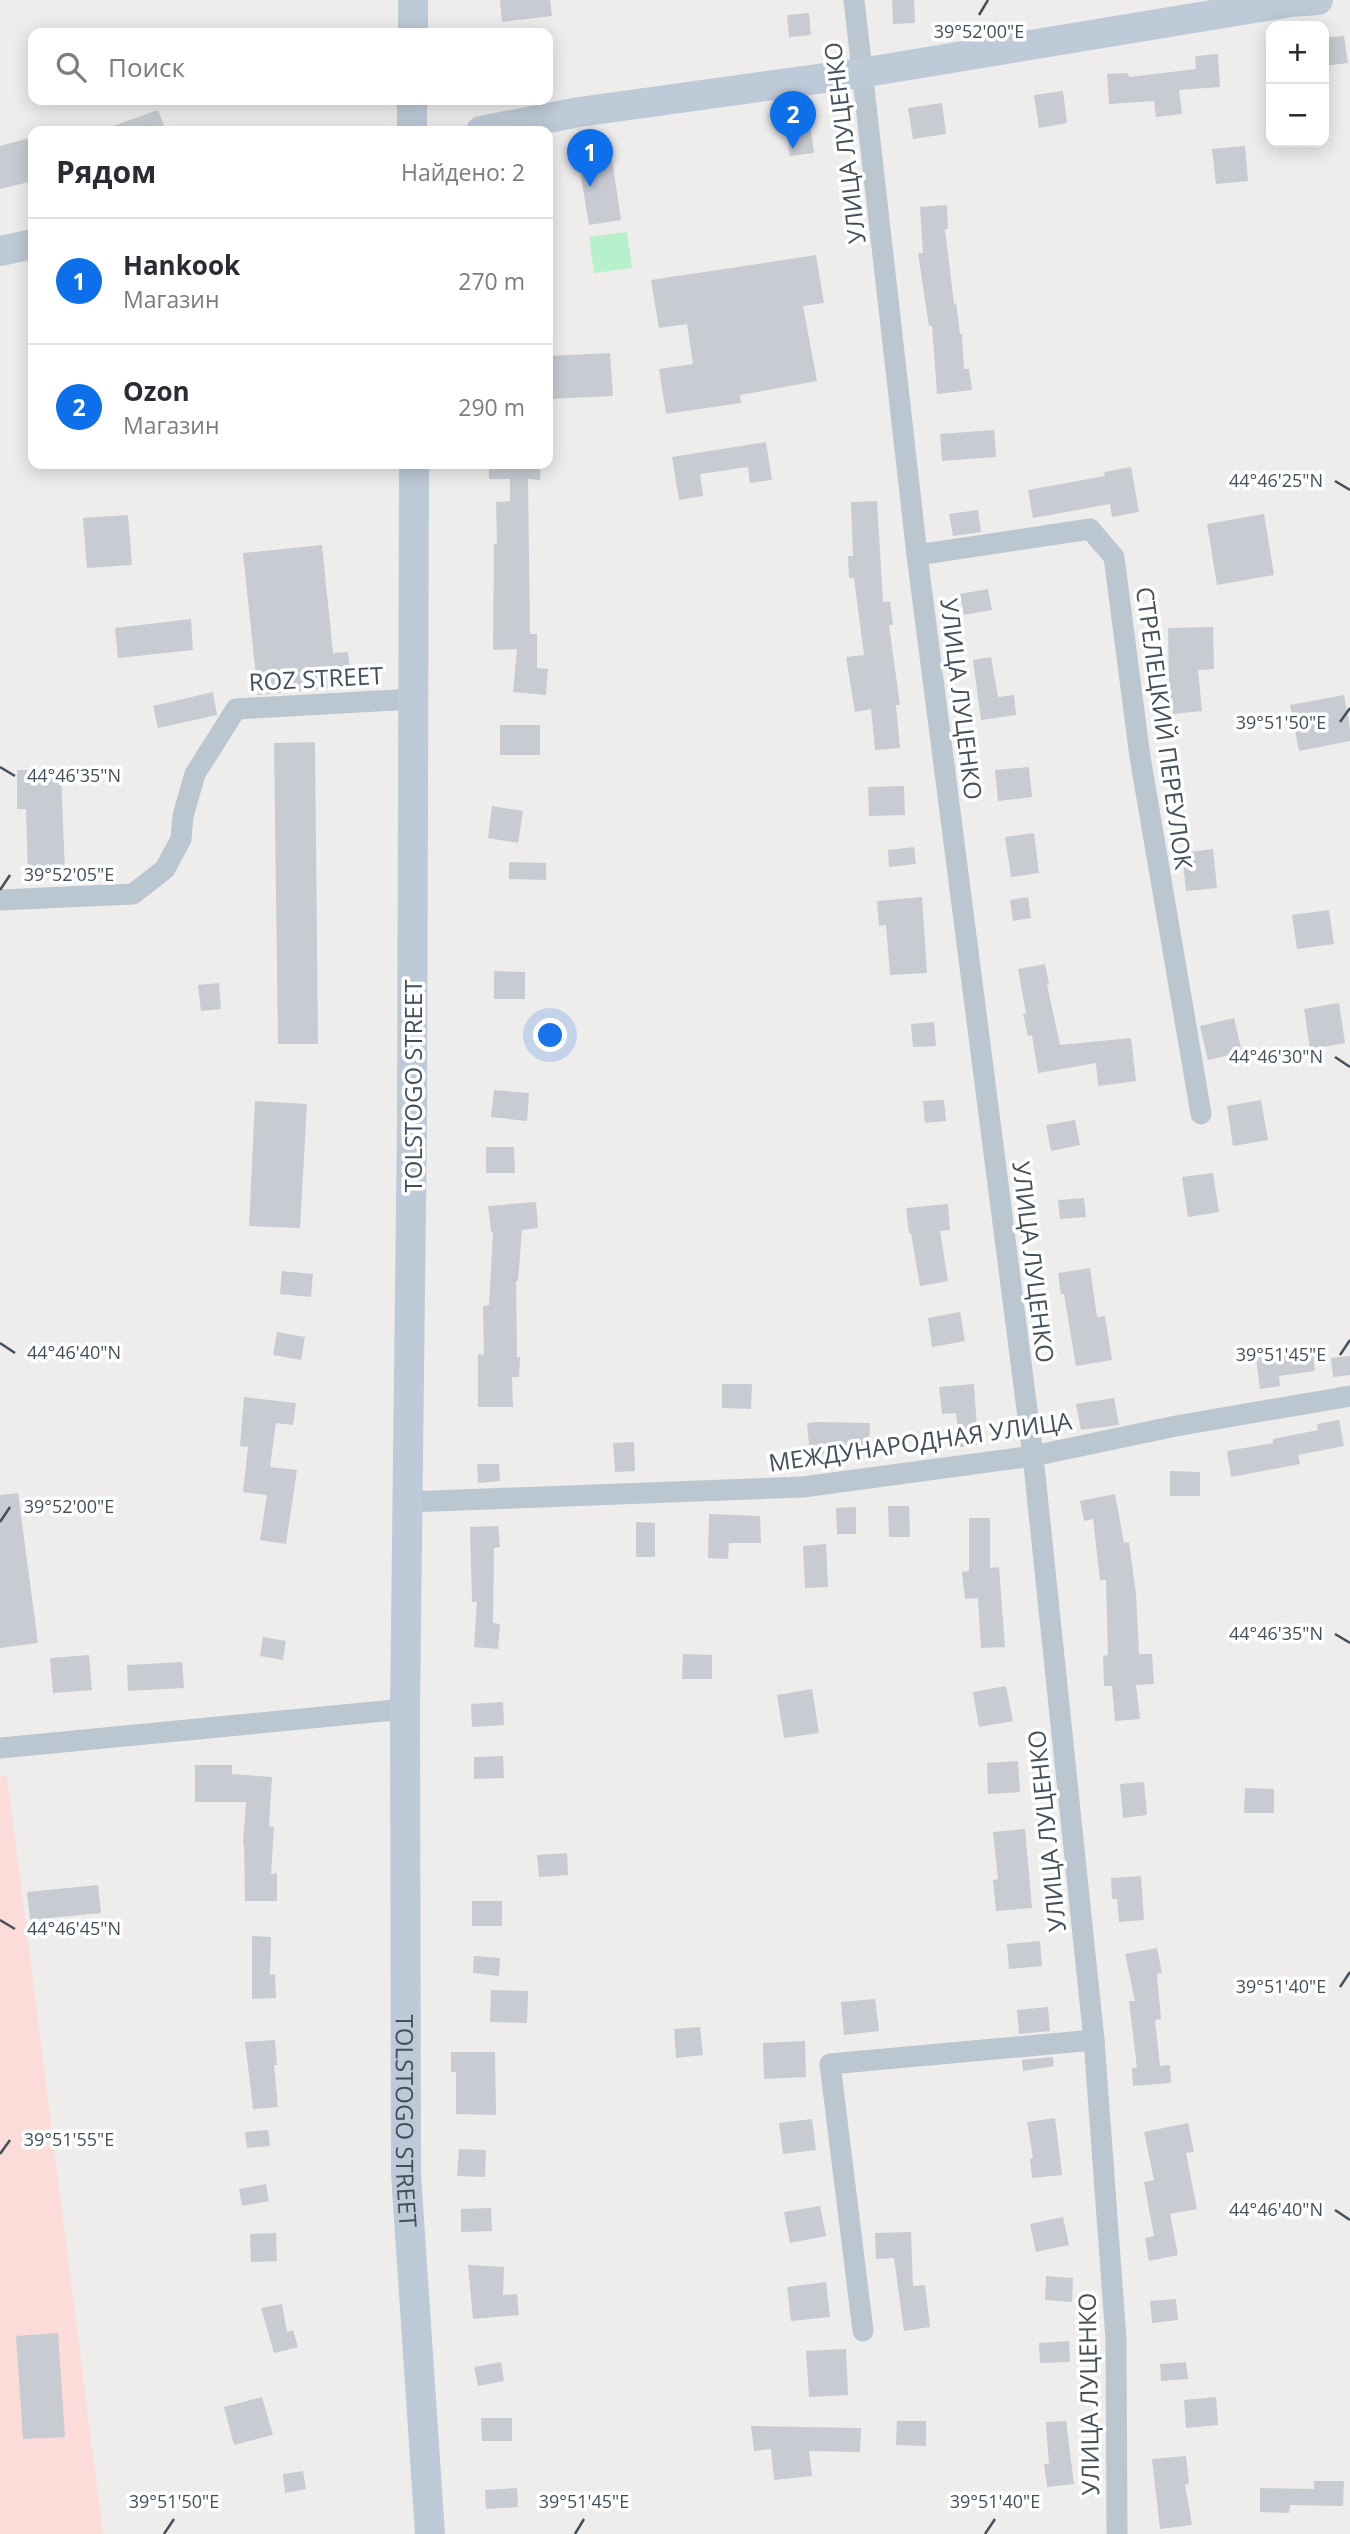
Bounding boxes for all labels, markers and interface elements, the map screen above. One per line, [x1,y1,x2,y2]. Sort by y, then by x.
text: 39°52'00"E [934,19,1024,43]
map controls [1266,21,1329,147]
button: + [1266,21,1329,84]
search box [28,28,553,105]
street label: УЛИЦА ЛУЦЕНКО [815,40,873,246]
icon: search [52,48,90,86]
text: Поиск [108,49,185,85]
button: − [1266,84,1329,147]
pin: 2 [770,91,816,149]
pin: 1 [567,129,613,187]
text: Рядом [56,151,156,192]
text: Найдено: 2 [401,156,525,188]
text: Hankook [123,247,240,283]
text: 1 [72,265,86,297]
text: 270 m [458,265,525,297]
text: Магазин [123,283,219,315]
text: Ozon [123,373,190,409]
text: 2 [72,391,86,423]
text: 290 m [458,391,525,423]
text: Магазин [123,409,219,441]
text: 44°46'25"N [1229,468,1323,492]
street label: СТРЕЛЕЦКИЙ ПЕРЕУЛОК [1129,585,1201,872]
street label: УЛИЦА ЛУЦЕНКО [933,596,991,802]
street label: ROZ STREET [248,658,384,698]
text: 39°51'50"E [1236,710,1326,734]
text: 44°46'35"N [27,763,121,787]
text: 39°52'05"E [24,862,114,886]
street label: TOLSTOGO STREET [396,980,429,1192]
your location [533,1018,567,1052]
text: 44°46'30"N [1229,1044,1323,1068]
street label: УЛИЦА ЛУЦЕНКО [1005,1159,1063,1365]
text: 44°46'40"N [27,1340,121,1364]
text: 39°51'45"E [1236,1342,1326,1366]
street label: МЕЖДУНАРОДНАЯ УЛИЦА [766,1403,1075,1479]
text: 39°52'00"E [24,1494,114,1518]
text: 44°46'35"N [1229,1621,1323,1645]
street label: УЛИЦА ЛУЦЕНКО [1019,1728,1073,1934]
text: 44°46'45"N [27,1916,121,1940]
text: 39°51'40"E [1236,1974,1326,1998]
street label: TOLSTOGO STREET [389,2014,426,2228]
text: 39°51'55"E [24,2127,114,2151]
text: 44°46'40"N [1229,2197,1323,2221]
street label: УЛИЦА ЛУЦЕНКО [1070,2292,1106,2496]
text: 39°51'50"E [129,2489,219,2513]
text: 39°51'45"E [539,2489,629,2513]
text: 39°51'40"E [950,2489,1040,2513]

